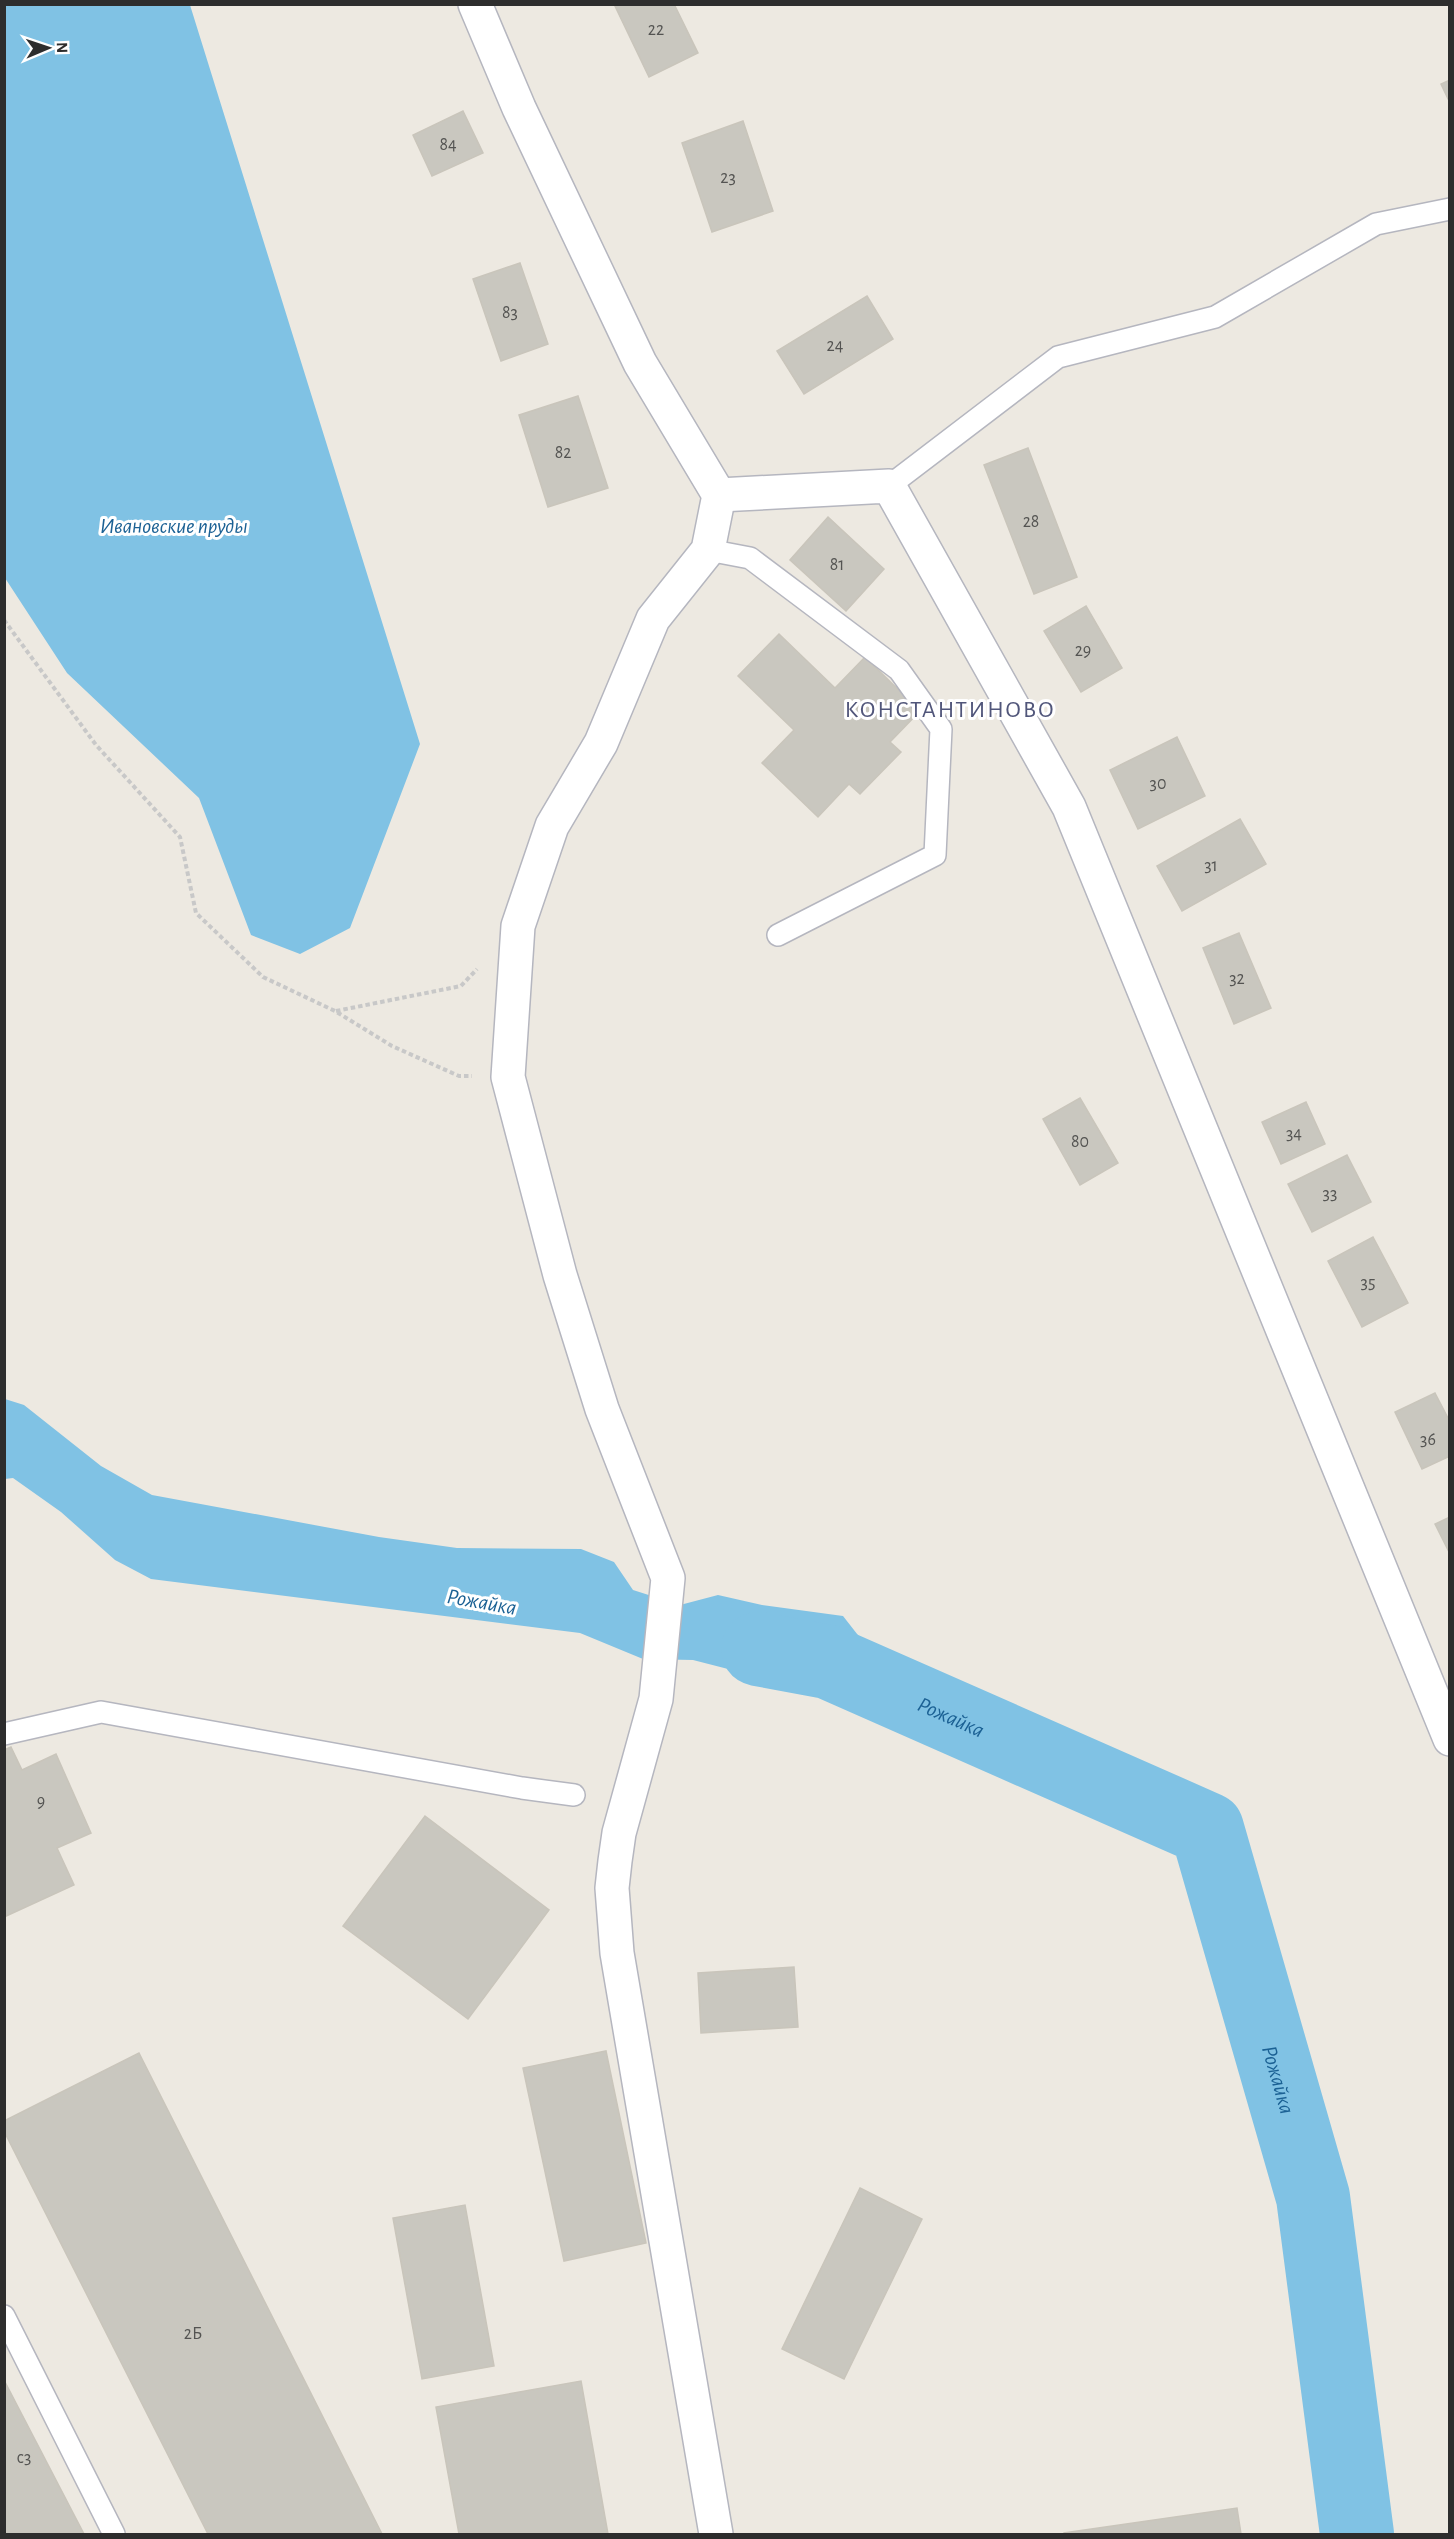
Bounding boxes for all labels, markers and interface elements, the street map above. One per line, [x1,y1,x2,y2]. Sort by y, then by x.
north arrow [18,18,78,78]
house number: 22 [648,21,664,39]
text: N [54,42,70,53]
house number: 84 [439,136,457,154]
house number: 23 [720,169,736,187]
house number: 83 [502,304,518,322]
house number: 24 [827,337,844,355]
house number: 82 [555,444,571,462]
house number: 28 [1023,513,1039,531]
water label: Ивановские пруды [100,515,248,538]
house number: 81 [830,556,844,574]
house number: 29 [1075,642,1091,660]
district label: КОНСТАНТИНОВО [845,698,1055,722]
house number: 30 [1150,775,1166,793]
house number: 31 [1204,857,1218,875]
house number: 32 [1229,970,1245,988]
house number: 34 [1286,1125,1302,1143]
house number: 80 [1071,1133,1089,1151]
house number: 33 [1323,1185,1337,1203]
house number: 35 [1361,1274,1375,1292]
house number: 36 [1420,1431,1436,1449]
water label: Рожайка [445,1585,518,1619]
water label: Рожайка [914,1693,987,1741]
house number: 9 [37,1793,45,1811]
water label: Рожайка [1258,2043,1298,2116]
house number: 2Б [184,2325,202,2343]
house number: с3 [17,2449,31,2467]

